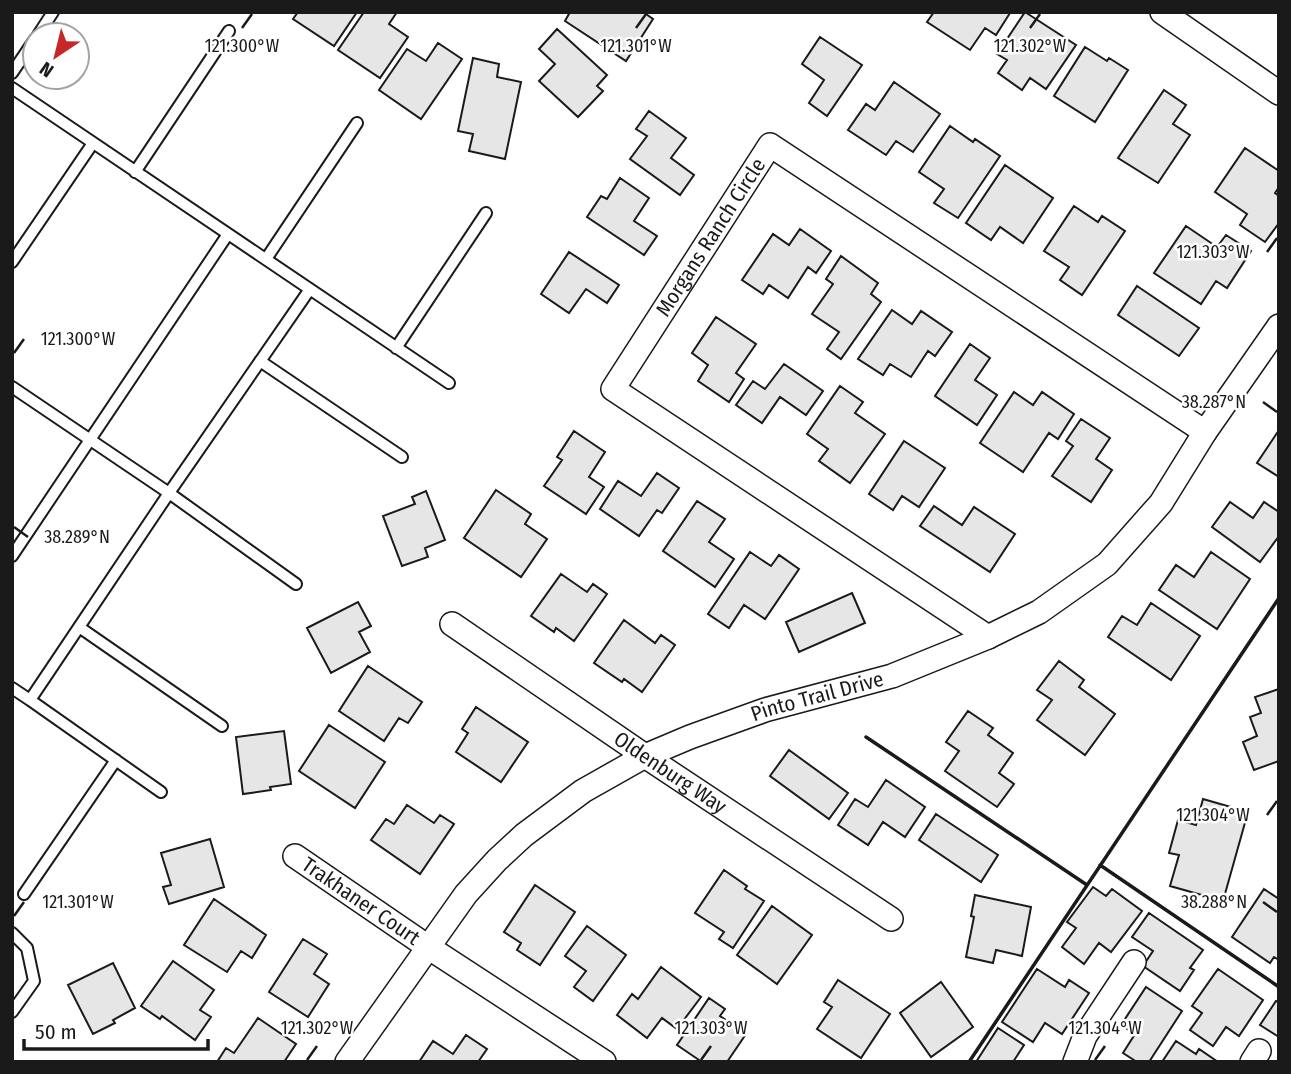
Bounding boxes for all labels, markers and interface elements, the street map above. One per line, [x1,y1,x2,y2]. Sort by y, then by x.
north arrow [21,21,91,91]
text: 121.300°W [205,35,280,57]
text: 121.301°W [600,35,672,57]
text: 121.302°W [994,35,1067,57]
text: N [35,57,58,82]
street label: Morgans Ranch Circle [650,153,771,321]
text: 121.303°W [1177,241,1250,263]
text: 121.300°W [41,328,116,350]
text: 38.287°N [1182,391,1246,413]
text: 38.289°N [44,526,110,548]
street label: Pinto Trail Drive [747,666,886,727]
street label: Oldenburg Way [609,726,732,820]
text: 121.304°W [1176,804,1250,826]
street label: Trakhaner Court [297,852,425,951]
text: 121.301°W [42,891,114,913]
text: 38.288°N [1181,891,1247,913]
scale bar [24,1007,208,1052]
text: 121.302°W [281,1017,354,1039]
text: 121.303°W [675,1017,748,1039]
text: 121.304°W [1068,1017,1142,1039]
text: 50 m [35,1019,77,1045]

